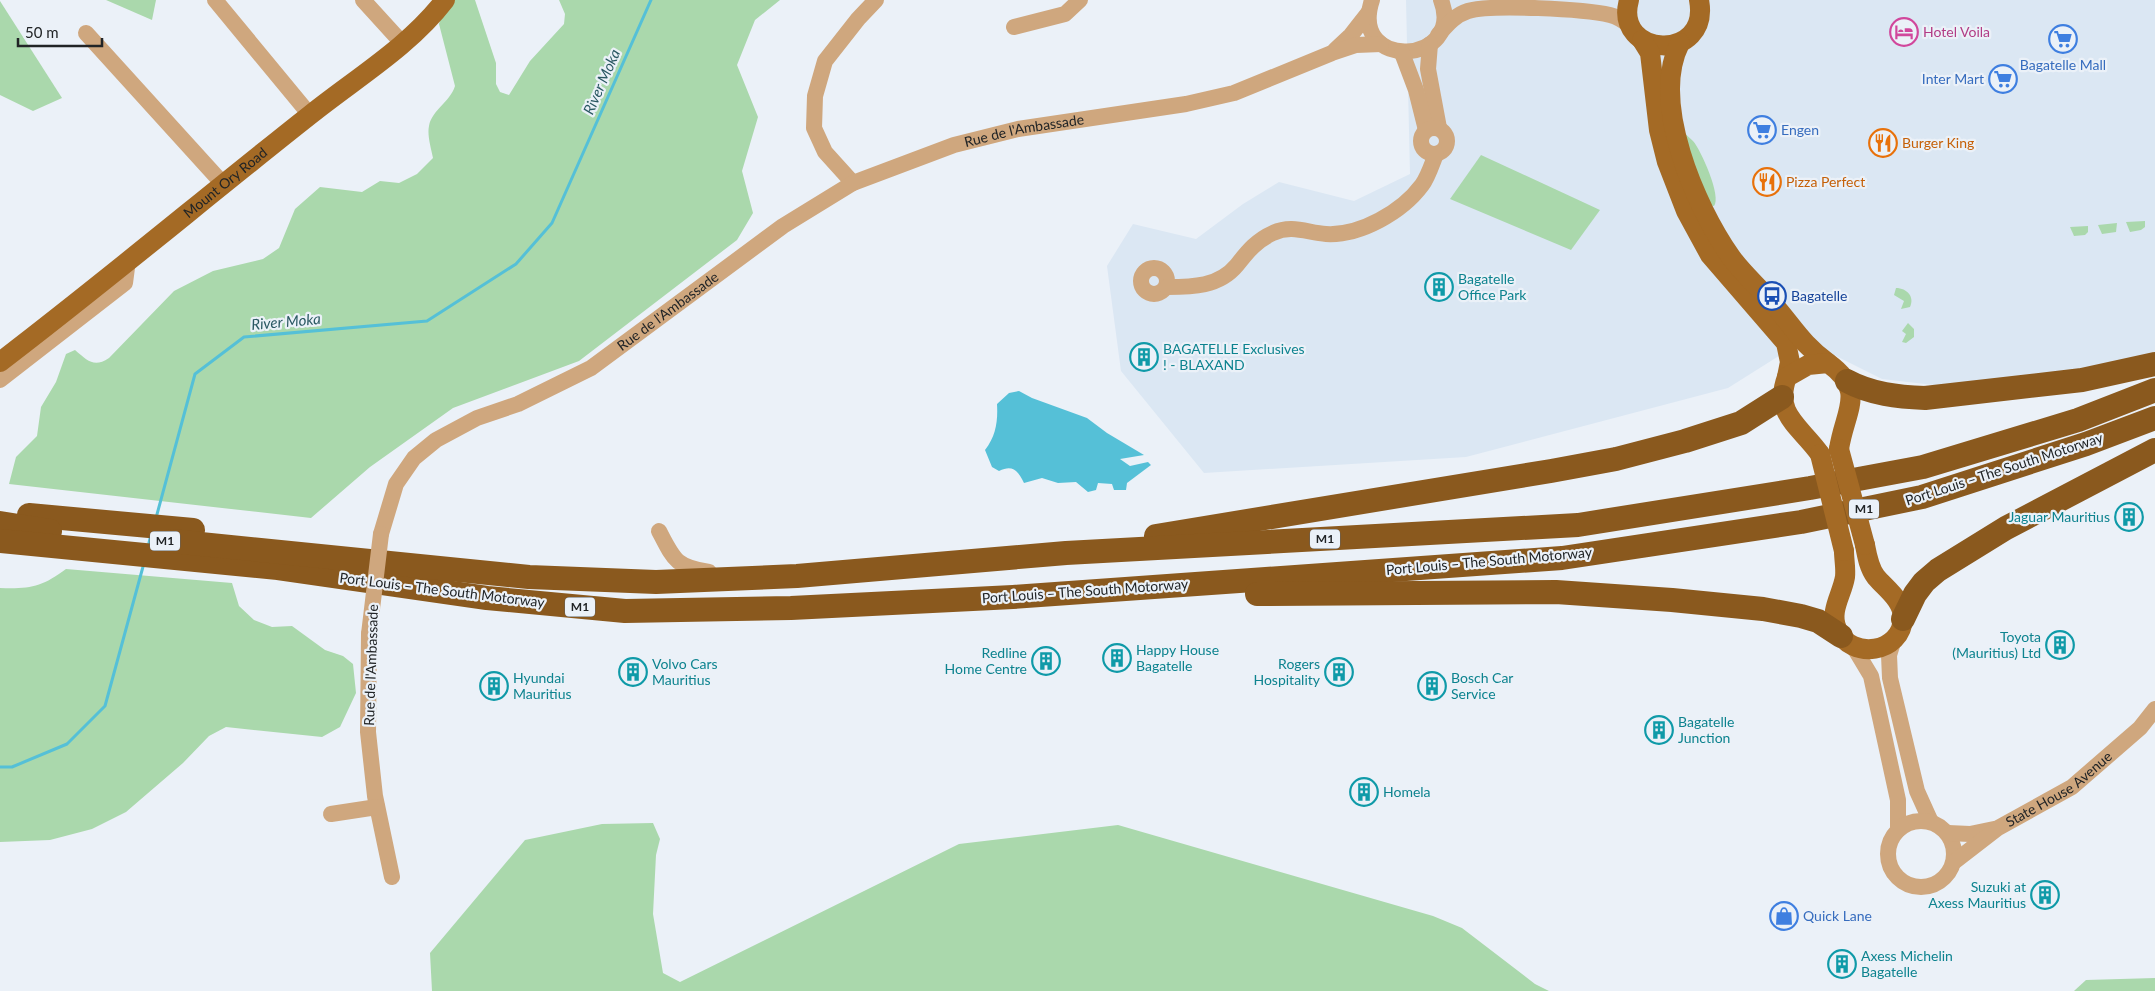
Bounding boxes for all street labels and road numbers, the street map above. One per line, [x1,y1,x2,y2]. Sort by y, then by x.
street label: Rue de l'Ambassade [962,110,1085,150]
street label: Mount Ory Road [180,144,270,221]
street label: Rue de l'Ambassade [614,268,721,354]
street label: Port Louis – The South Motorway [1903,428,2105,509]
road number: M1 [1849,499,1879,518]
road number: M1 [1310,530,1340,548]
road number: M1 [150,532,180,550]
street label: Port Louis – The South Motorway [1385,543,1593,578]
street label: Port Louis – The South Motorway [339,568,546,611]
street label: Port Louis – The South Motorway [981,575,1189,606]
road number: M1 [565,598,595,616]
street label: Rue de l'Ambassade [360,604,381,726]
street label: State House Avenue [2003,747,2115,830]

